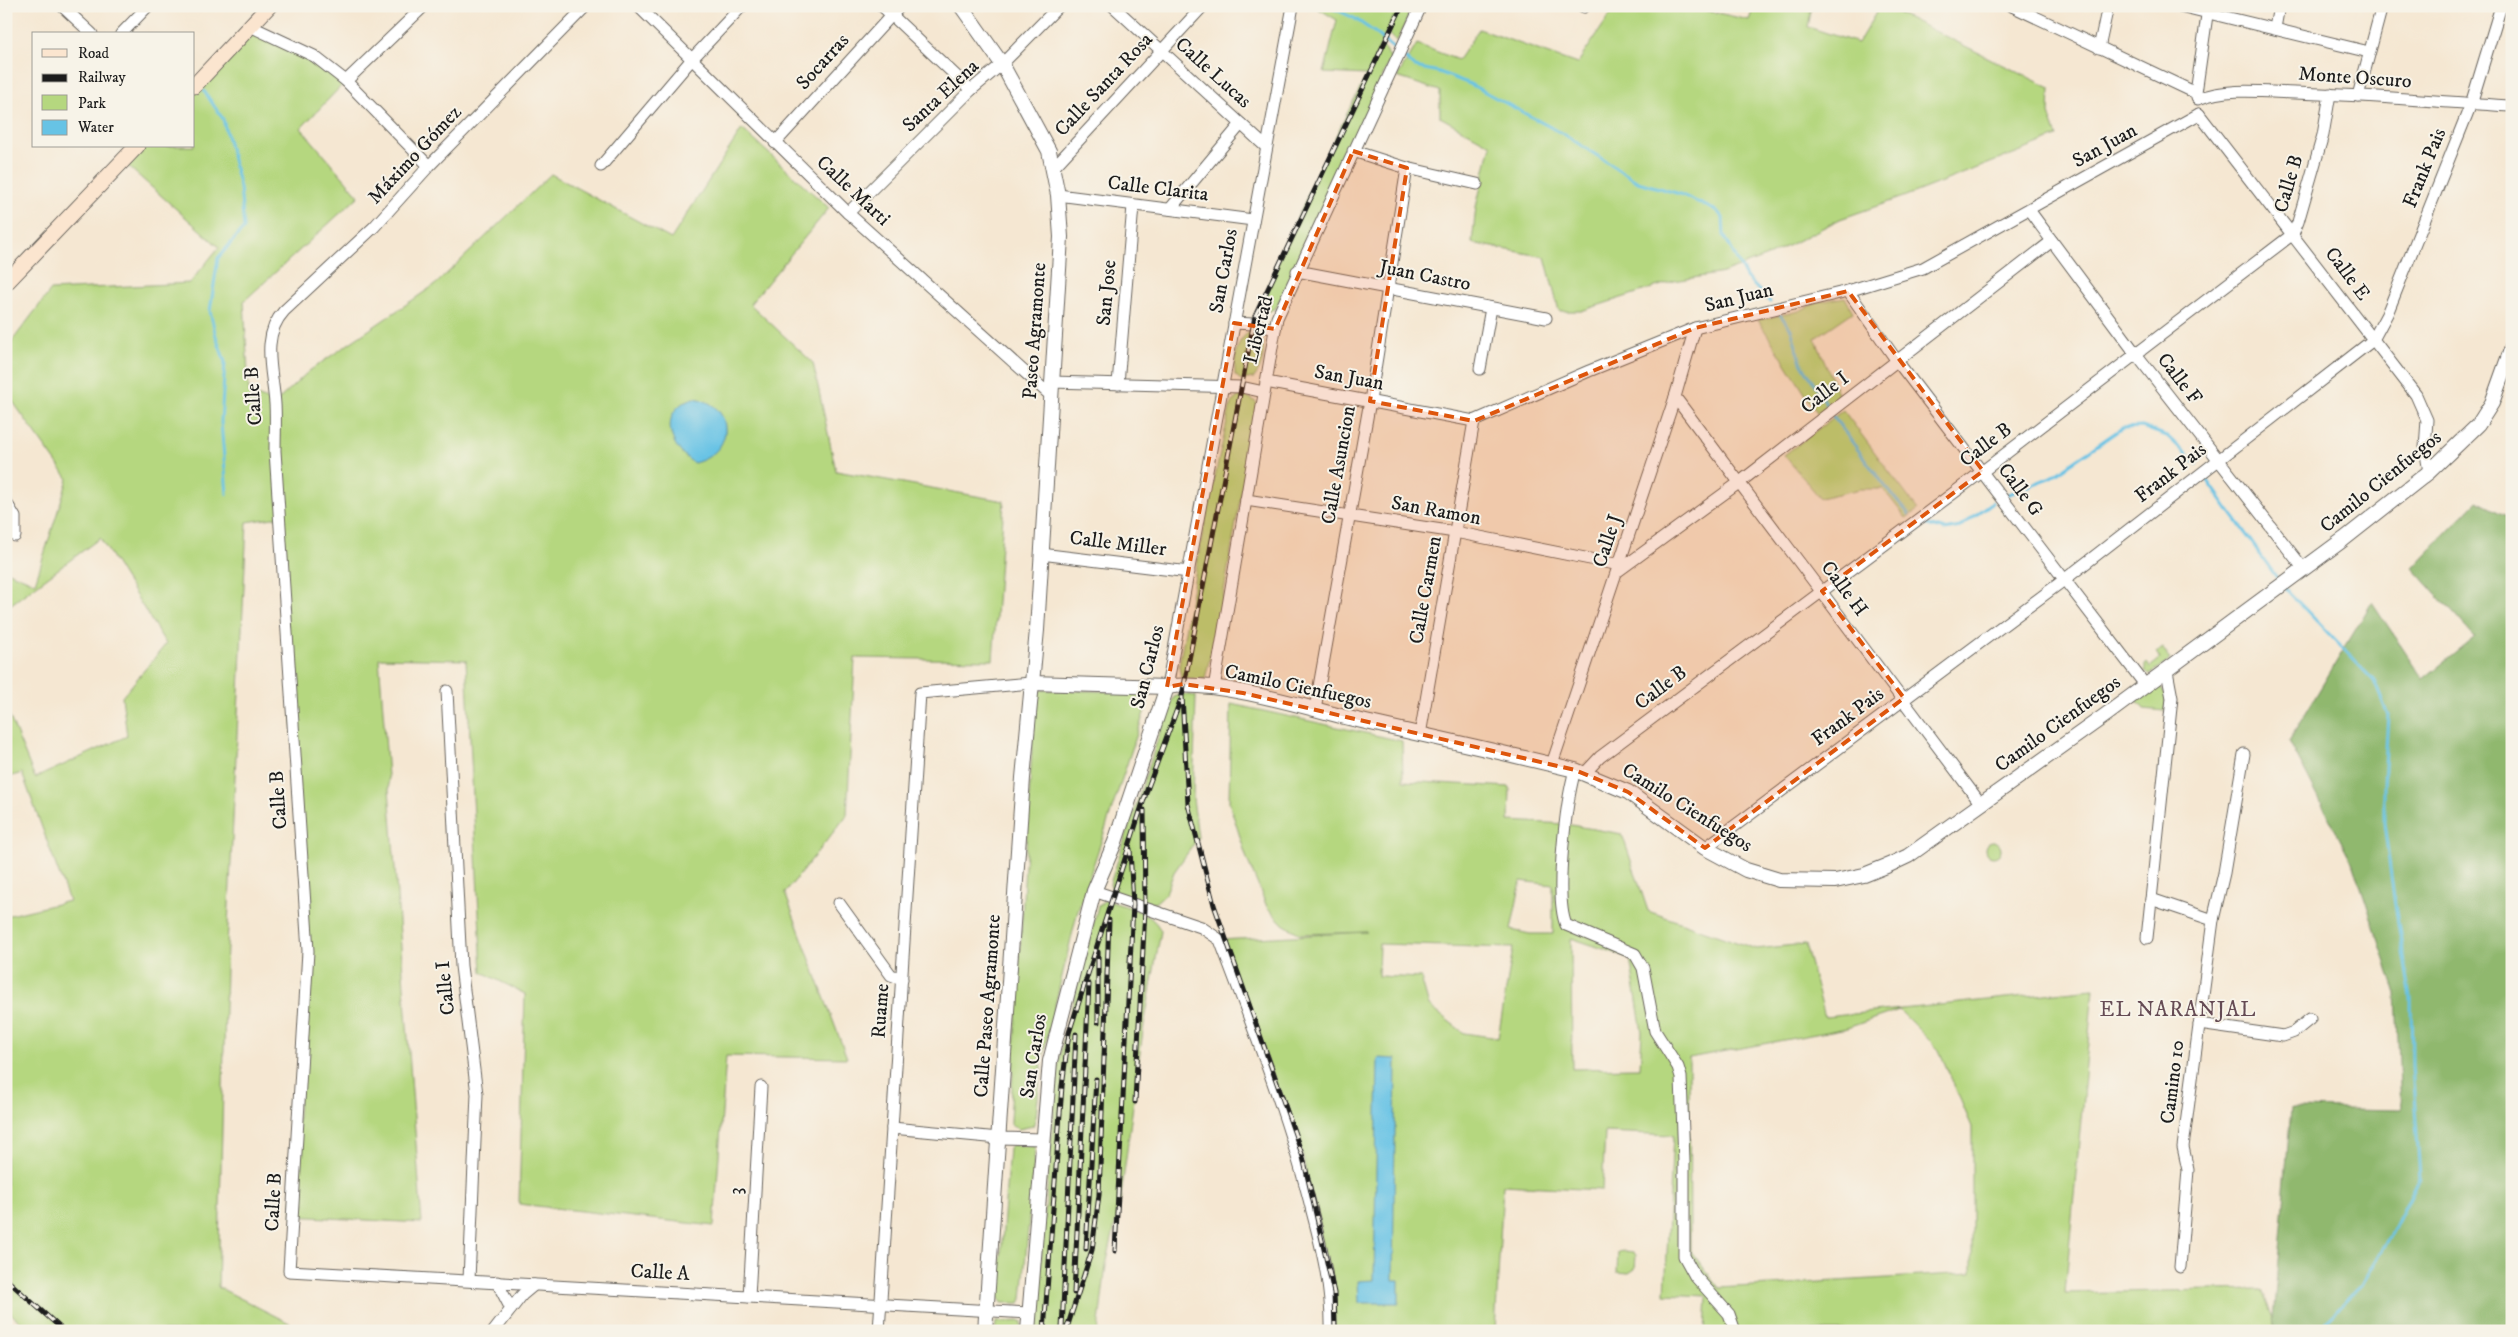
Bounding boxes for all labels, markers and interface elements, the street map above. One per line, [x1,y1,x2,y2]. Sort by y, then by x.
street label: Calle Santa Rosa [1050,27,1159,142]
street label: Socarras [791,28,855,95]
legend [32,32,195,148]
street label: Calle Lucas [1170,32,1257,114]
text: Road [78,44,110,63]
street label: Santa Elena [897,54,985,138]
street label: Monte Oscuro [2298,62,2412,94]
text: Railway [78,68,126,87]
text: Park [78,94,107,113]
street label: Máximo Gómez [363,100,467,210]
text: Water [77,118,114,137]
street label: San Juan [2068,118,2142,174]
street label: Frank Pais [2398,124,2452,212]
street label: Calle Marti [811,150,895,232]
street label: Calle B [2269,152,2309,216]
street label: Calle Clarita [1106,170,1210,208]
street label: San Carlos [1204,227,1244,315]
street label: Calle E [2319,242,2375,306]
street label: Juan Castro [1375,255,1473,297]
street label: San Jose [1092,259,1122,327]
street label: Paseo Agramonte [1018,262,1052,400]
street label: San Juan [1702,277,1776,319]
street label: Libertad [1238,293,1280,367]
street label: Calle F [2151,348,2207,410]
street label: San Juan [1312,360,1386,396]
street label: Calle B [239,366,269,426]
street label: Calle I [1796,366,1854,420]
street label: Calle Asuncion [1316,403,1362,526]
street label: Calle B [1955,417,2017,473]
street label: Camilo Cienfuegos [2315,425,2447,539]
street label: Frank Pais [2130,437,2212,509]
street label: Calle G [1992,458,2048,522]
street label: San Ramon [1389,491,1483,531]
street label: Calle J [1588,511,1628,571]
street label: Calle Miller [1068,526,1168,562]
street label: Calle Carmen [1404,534,1448,646]
street label: Calle H [1815,556,1873,622]
street label: San Carlos [1126,622,1171,711]
street label: Camilo Cienfuegos [1222,659,1374,715]
street label: Calle B [1630,660,1692,716]
street label: Camilo Cienfuegos [1990,670,2126,778]
street label: Frank Pais [1807,682,1889,752]
street label: Camilo Cienfuegos [1617,758,1757,858]
street label: Calle B [264,770,294,830]
street label: Calle Paseo Agramonte [969,914,1007,1098]
street label: Calle I [431,960,461,1016]
street label: Ruame [867,983,895,1039]
district label: EL NARANJAL [2100,997,2256,1023]
street label: San Carlos [1015,1012,1053,1100]
street label: Camino 10 [2155,1039,2191,1125]
street label: Calle B [260,1172,288,1232]
street label: 3 [723,1187,749,1195]
street label: Calle A [630,1259,690,1287]

